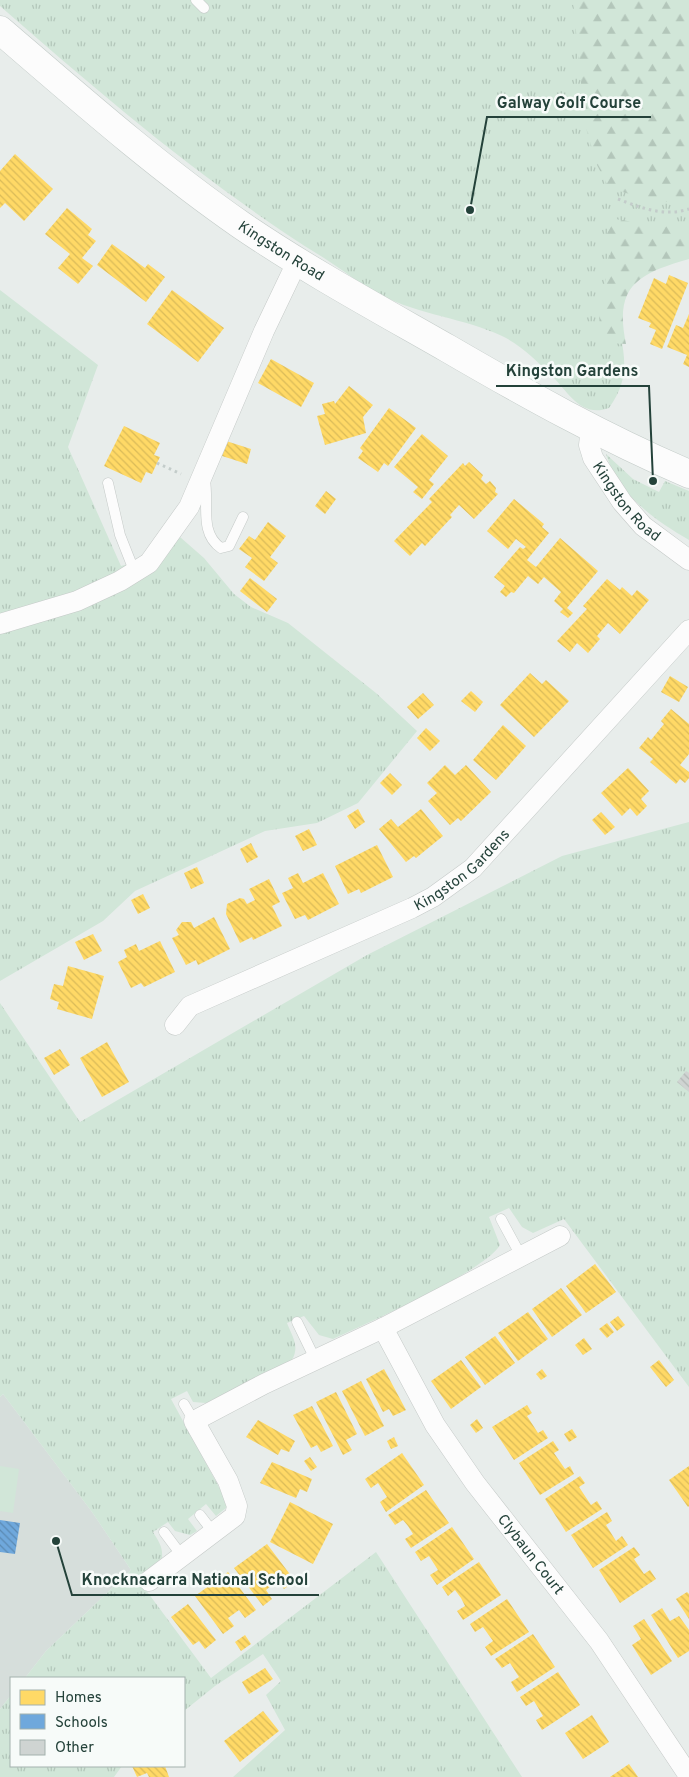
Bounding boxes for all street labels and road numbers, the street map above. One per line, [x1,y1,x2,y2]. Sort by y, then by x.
street label: Kingston Road [234,218,327,286]
street label: Kingston Road [587,459,664,547]
street label: Kingston Gardens [411,826,515,916]
street label: Clybaun Court [492,1511,567,1599]

